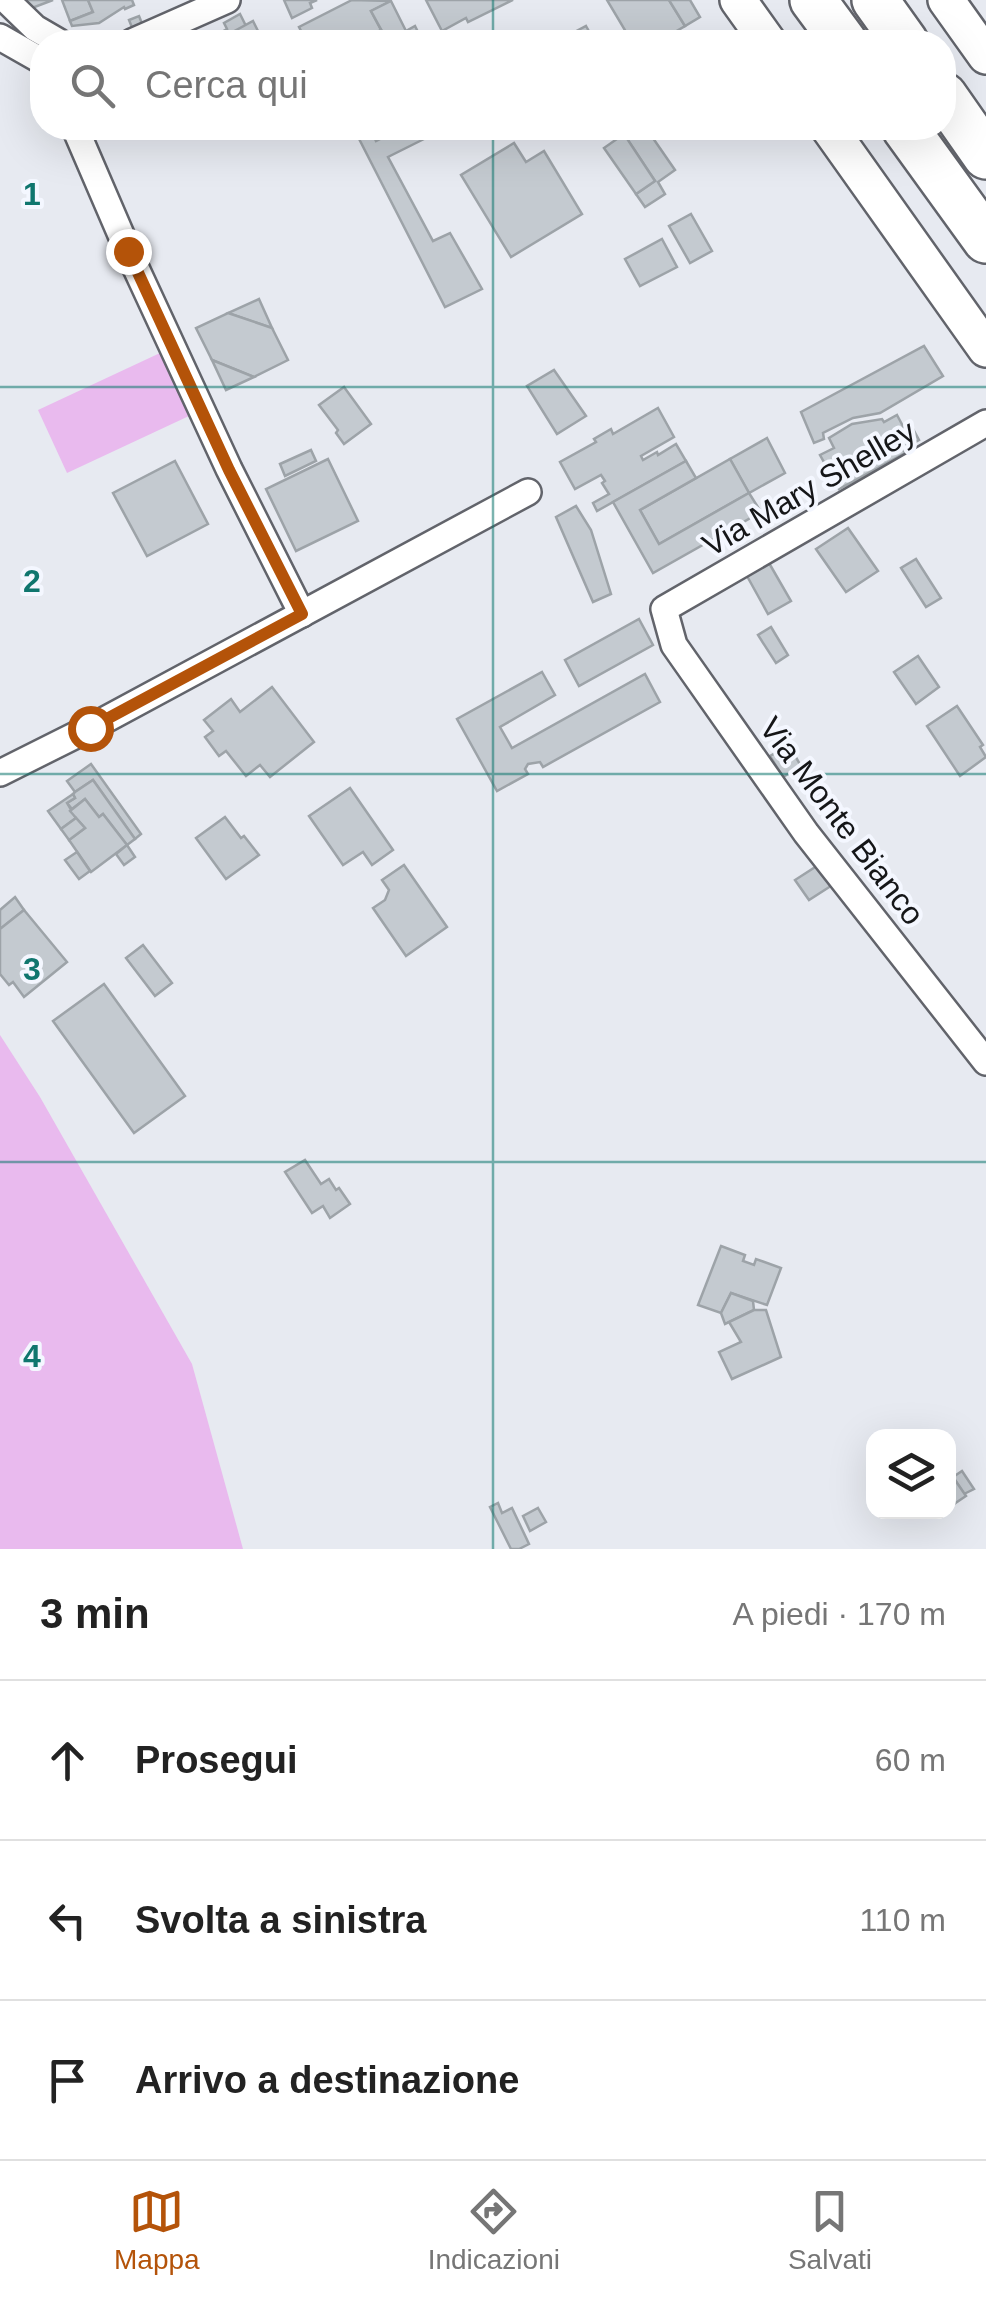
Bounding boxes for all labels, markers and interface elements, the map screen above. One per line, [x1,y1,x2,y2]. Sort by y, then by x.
search box [30,30,956,140]
icon: search [65,58,120,113]
text: Cerca qui [145,64,308,106]
text: 1 [23,176,41,212]
route end [106,229,152,275]
street label: Via Mary Shelley [696,413,922,563]
text: 2 [23,563,41,599]
route start [68,706,114,752]
street label: Via Monte Bianco [752,710,932,932]
text: 3 [23,951,41,987]
text: 4 [23,1338,41,1374]
map controls [866,1429,956,1519]
button: layers [866,1429,956,1519]
text: 3 min [40,1590,150,1637]
text: A piedi · 170 m [733,1596,946,1632]
icon: ahead [40,1733,95,1788]
text: Prosegui [135,1739,298,1781]
text: 60 m [875,1742,946,1778]
icon: left [40,1893,95,1948]
text: Svolta a sinistra [135,1899,426,1941]
text: 110 m [859,1902,946,1938]
icon: arrive [40,2053,95,2108]
text: Arrivo a destinazione [135,2059,519,2101]
tab: Mappa [114,2184,200,2276]
tab: Indicazioni [428,2184,560,2276]
tab: Salvati [788,2184,872,2276]

